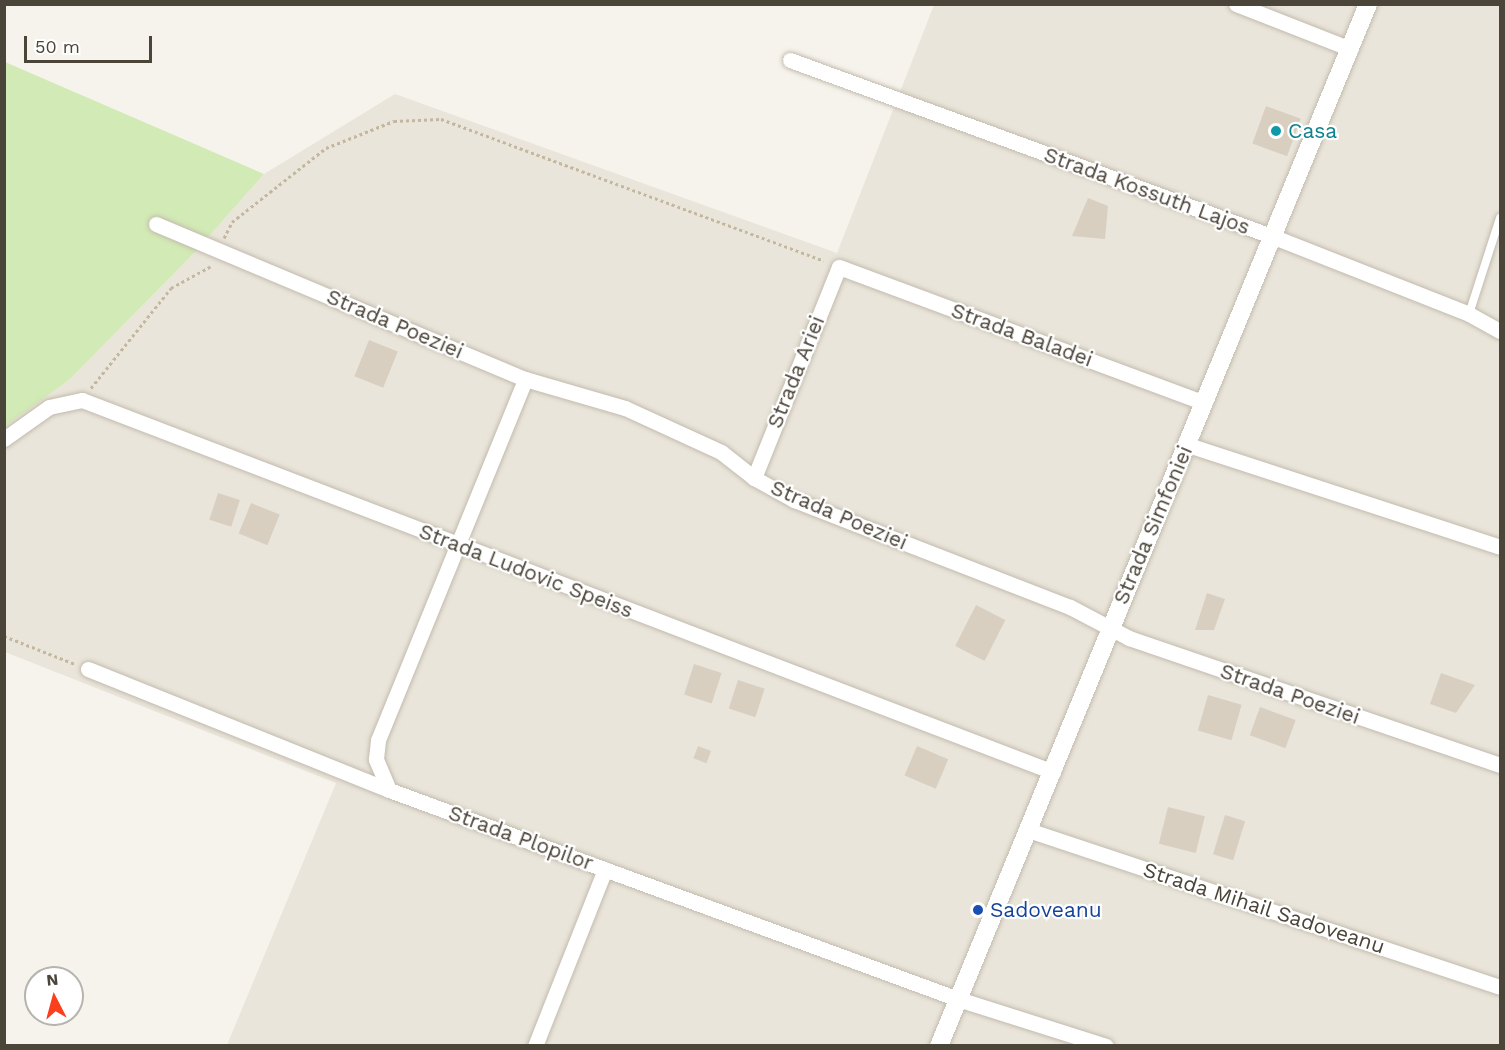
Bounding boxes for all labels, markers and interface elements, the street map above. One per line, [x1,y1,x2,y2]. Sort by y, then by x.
scale bar [27,24,154,62]
text: 50 m [35,36,80,57]
place label: Casa [1288,118,1337,144]
marker: Casa [1269,124,1283,138]
street label: Strada Kossuth Lajos [1040,142,1254,240]
street label: Strada Poeziei [323,284,467,364]
street label: Strada Baladei [947,298,1097,372]
street label: Strada Ariei [762,311,830,433]
street label: Strada Simfoniei [1108,442,1198,608]
street label: Strada Poeziei [767,475,911,555]
street label: Strada Ludovic Speiss [415,518,637,624]
street label: Strada Poeziei [1217,658,1363,730]
street label: Strada Plopilor [445,800,597,876]
street label: Strada Mihail Sadoveanu [1139,857,1389,959]
place label: Sadoveanu [990,897,1102,923]
marker: Sadoveanu [971,903,985,917]
north arrow [24,966,84,1026]
text: N [45,970,59,990]

